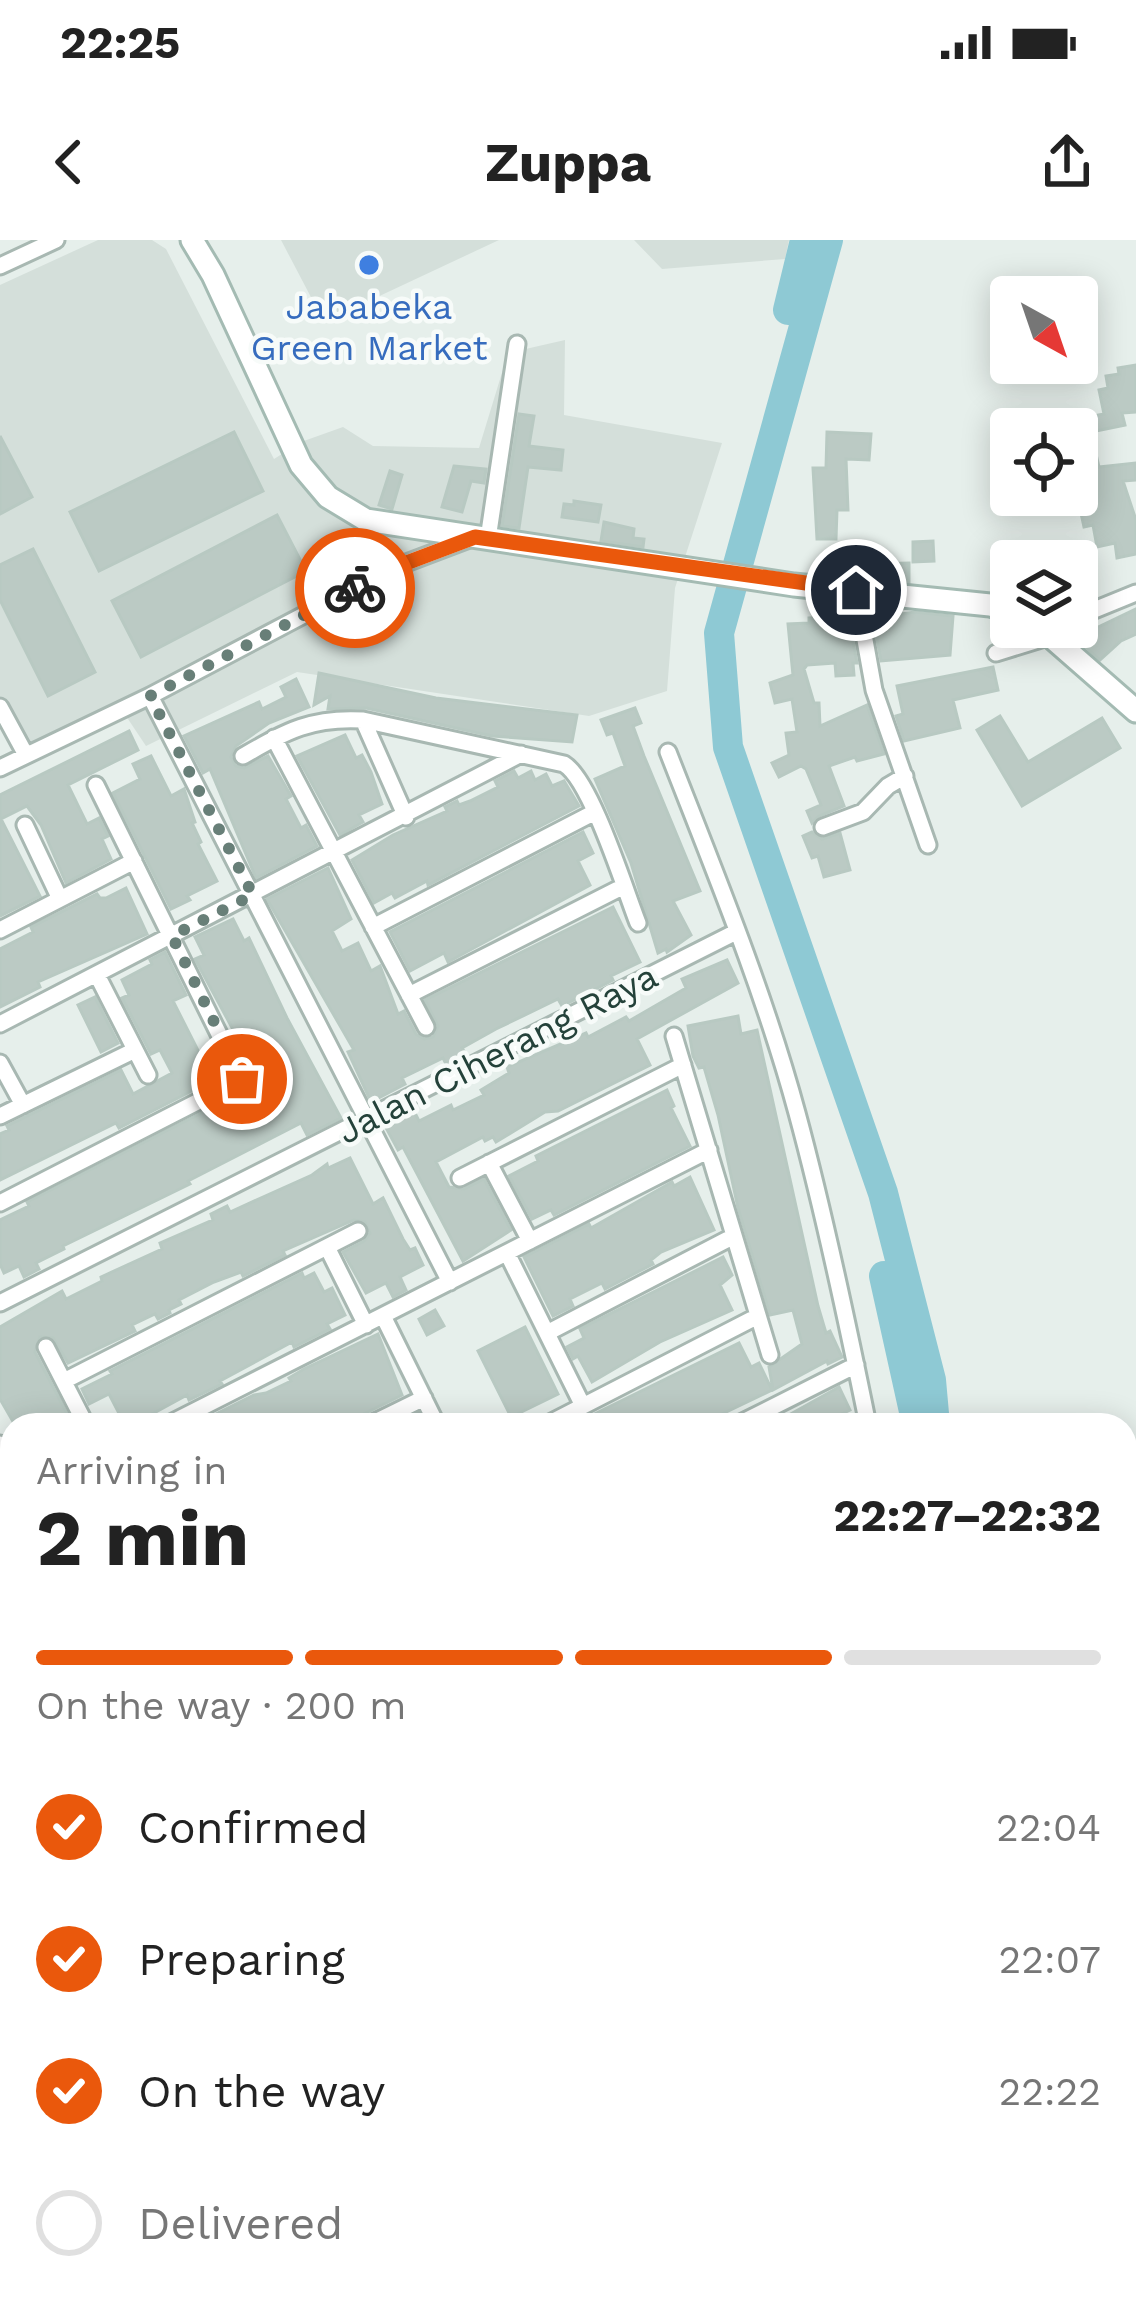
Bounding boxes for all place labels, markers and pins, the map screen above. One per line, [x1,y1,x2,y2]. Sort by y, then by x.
marker: Jababeka Green Market [356,252,382,278]
place label: Jababeka Green Market [251,286,487,369]
pin [805,539,907,641]
pin [191,1028,293,1130]

